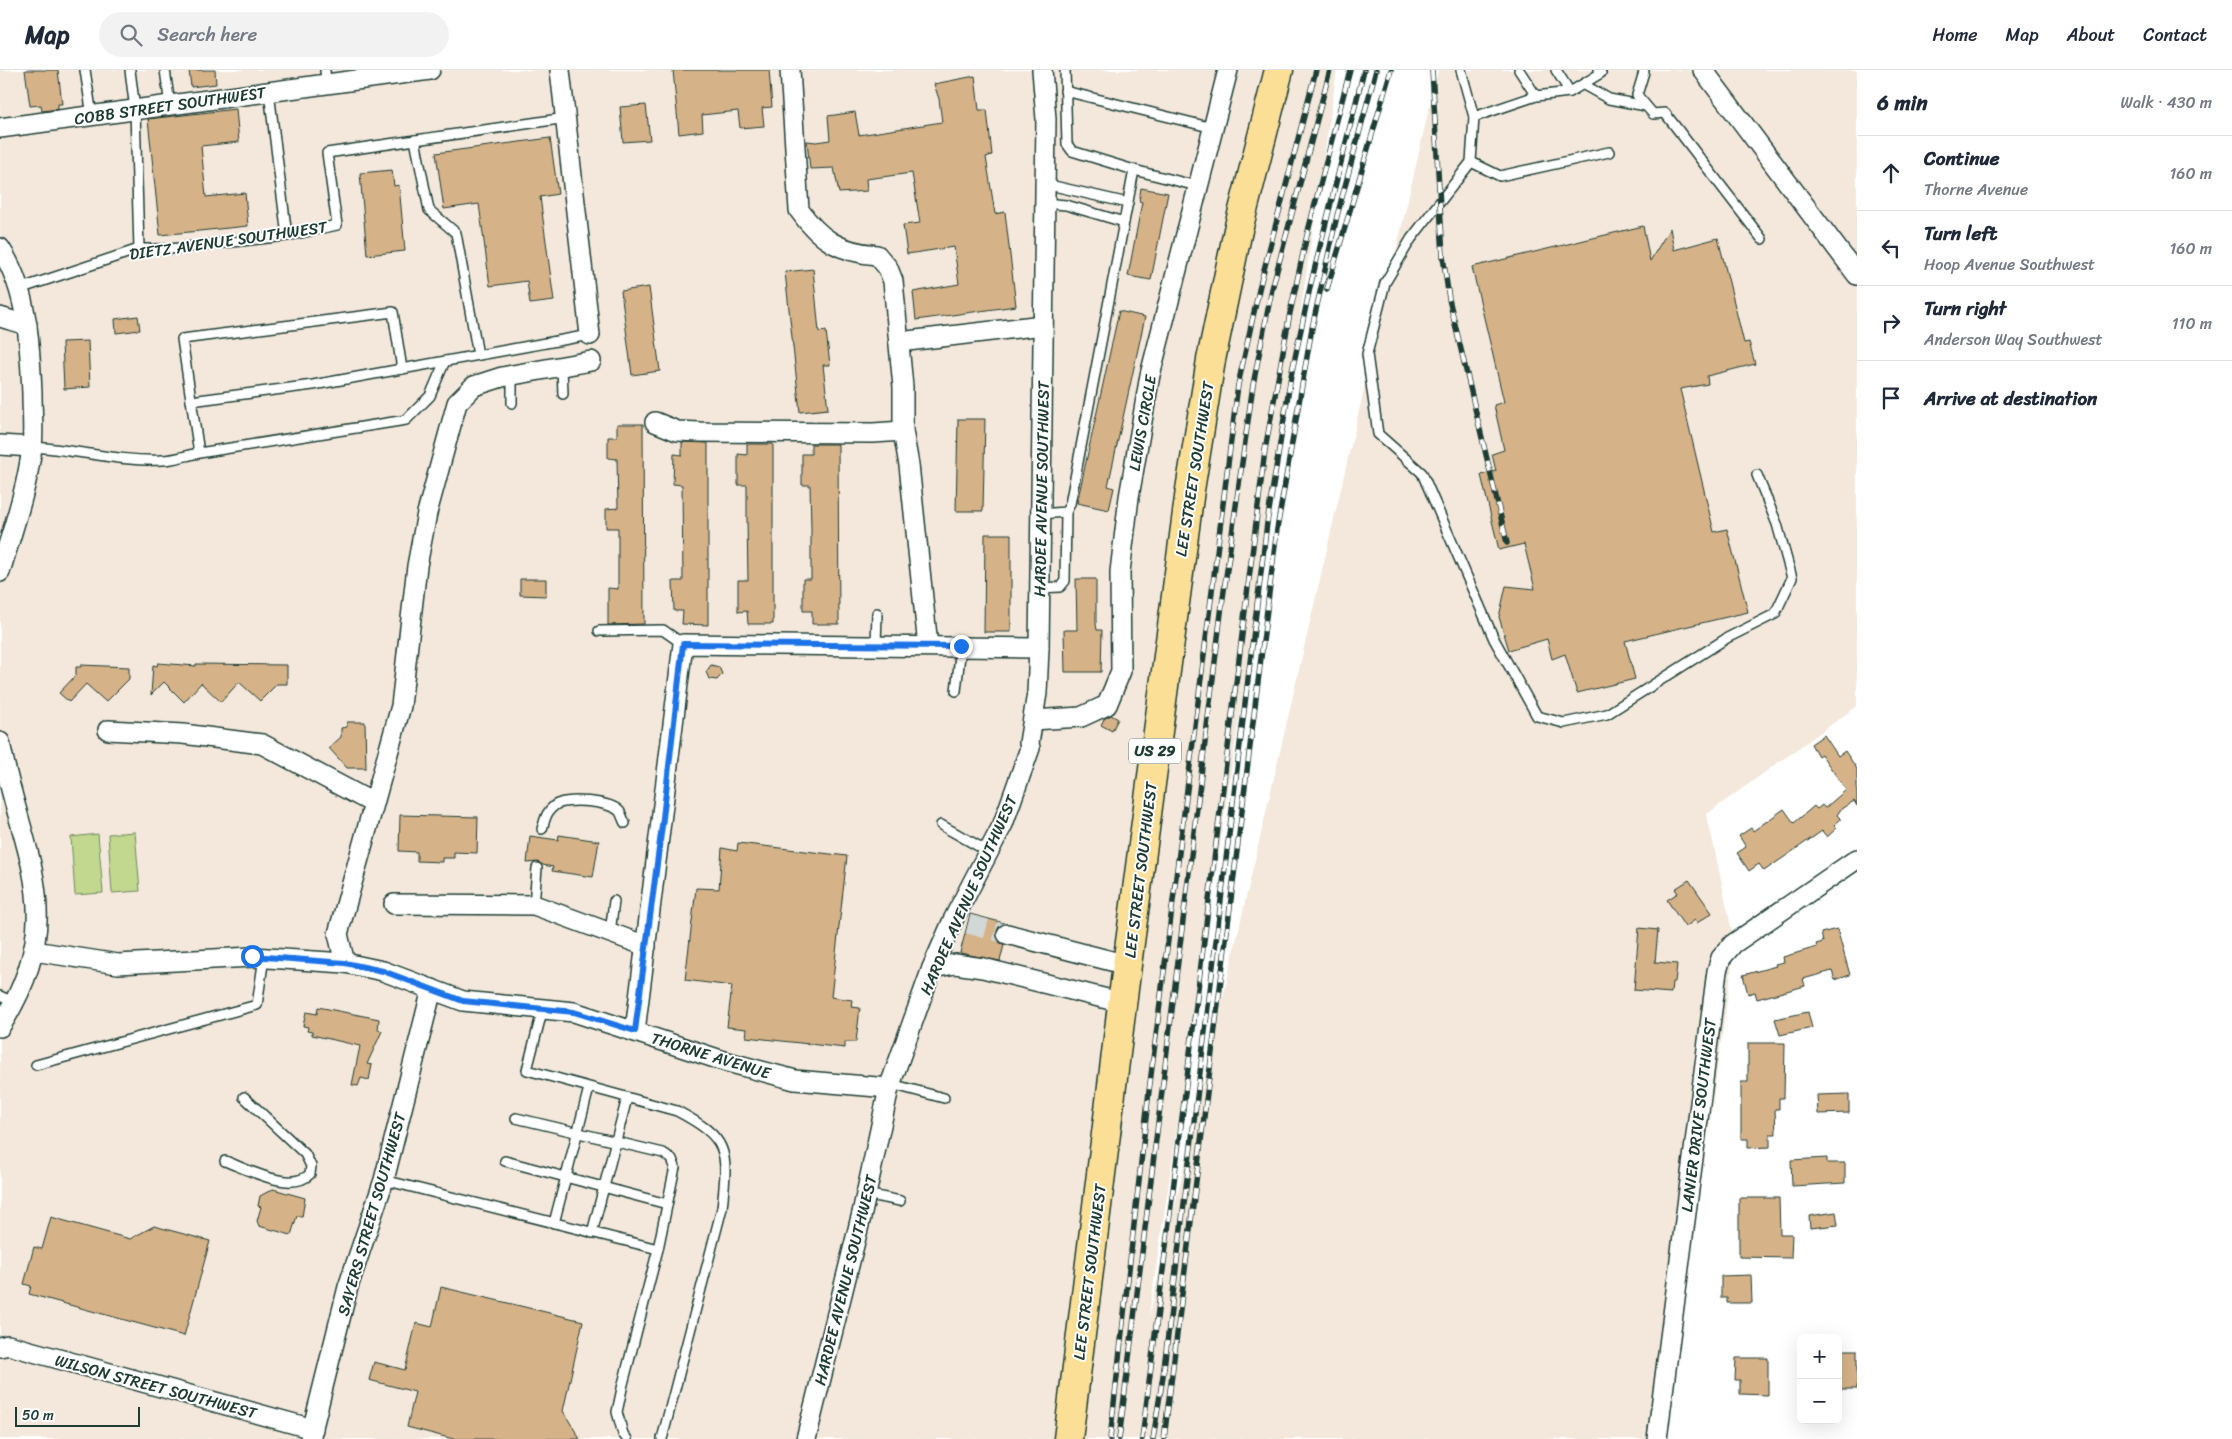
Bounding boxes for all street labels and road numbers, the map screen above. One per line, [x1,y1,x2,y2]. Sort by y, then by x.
street label: COBB STREET SOUTHWEST [72,78,269,133]
street label: DIETZ AVENUE SOUTHWEST [128,212,330,269]
street label: LEWIS CIRCLE [1120,372,1165,473]
street label: LEE STREET SOUTHWEST [1166,378,1223,559]
street label: HARDEE AVENUE SOUTHWEST [1025,379,1058,597]
road number: US 29 [1129,738,1181,764]
street label: LEE STREET SOUTHWEST [1115,779,1166,960]
street label: HARDEE AVENUE SOUTHWEST [911,789,1026,1000]
street label: LANIER DRIVE SOUTHWEST [1672,1016,1725,1214]
street label: THORNE AVENUE [647,1024,775,1088]
street label: SAYERS STREET SOUTHWEST [329,1108,415,1319]
street label: HARDEE AVENUE SOUTHWEST [805,1170,886,1388]
street label: LEE STREET SOUTHWEST [1064,1181,1115,1362]
street label: WILSON STREET SOUTHWEST [52,1346,261,1428]

